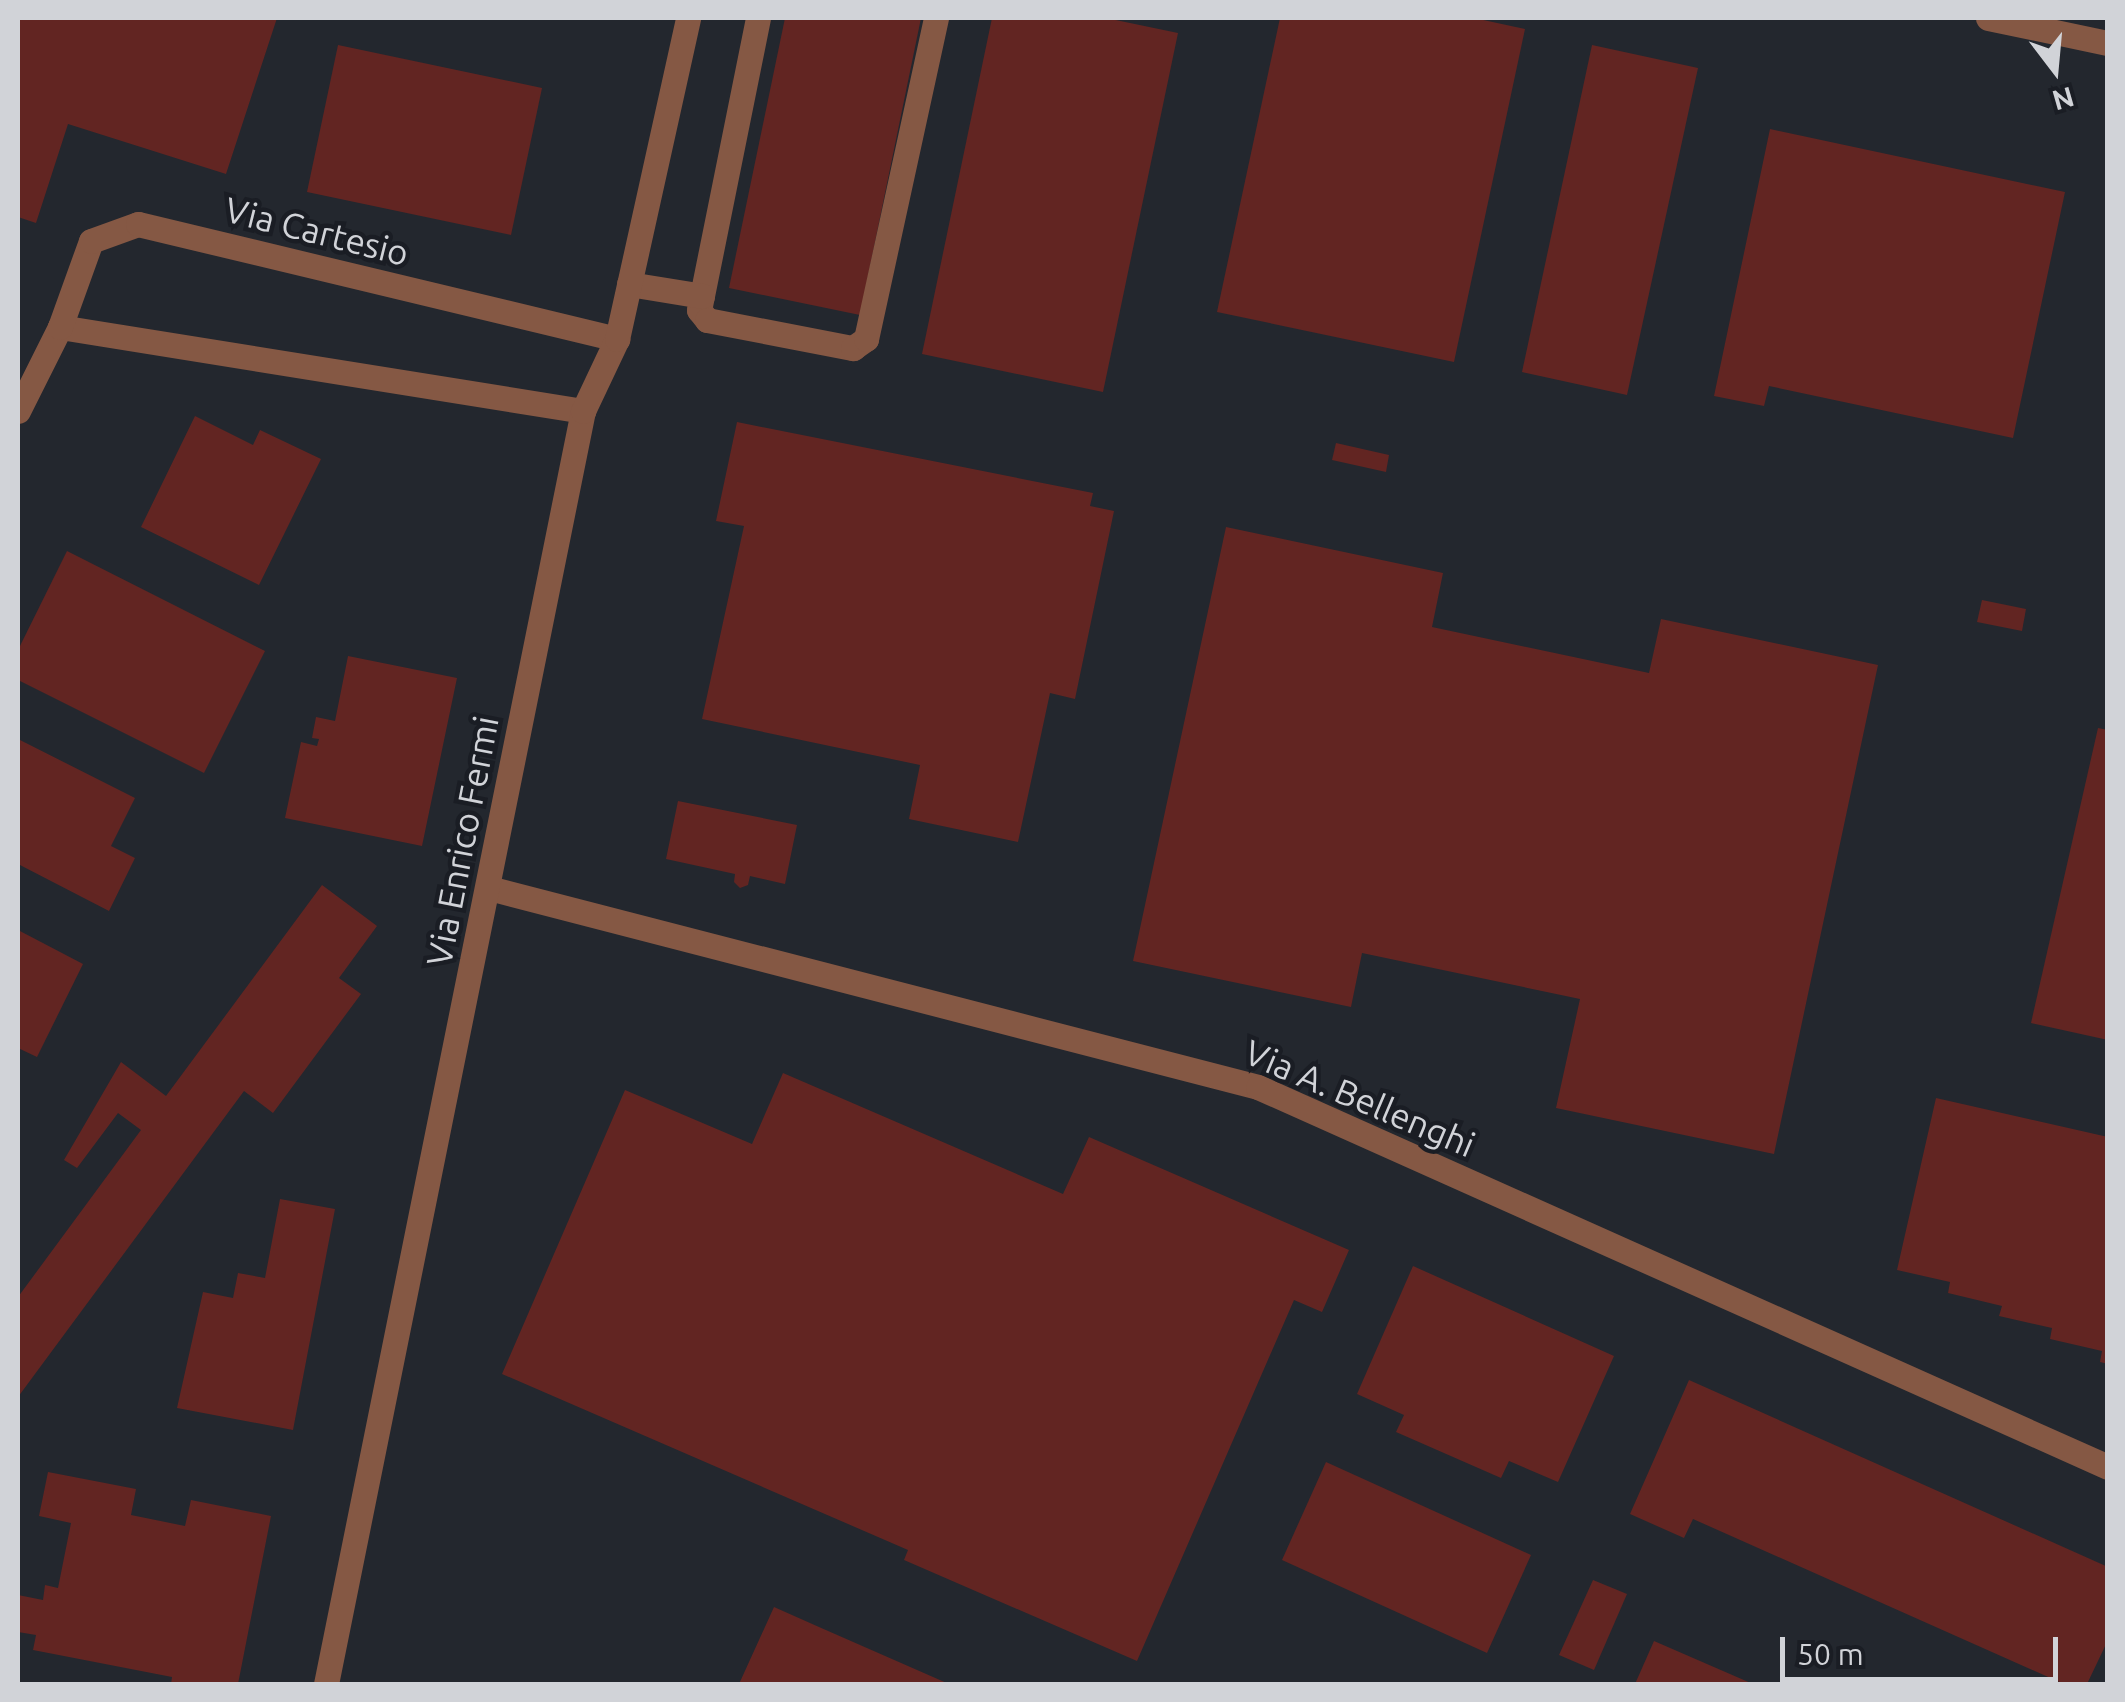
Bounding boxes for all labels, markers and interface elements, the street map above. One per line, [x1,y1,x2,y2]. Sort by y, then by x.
north arrow [2005,20,2105,120]
text: N [2049,82,2078,117]
street label: Via Cartesio [221,188,413,274]
street label: Via Enrico Fermi [417,713,507,969]
street label: Via A. Bellenghi [1239,1031,1481,1165]
scale bar [1785,1617,2062,1679]
text: 50 m [1797,1637,1864,1671]

